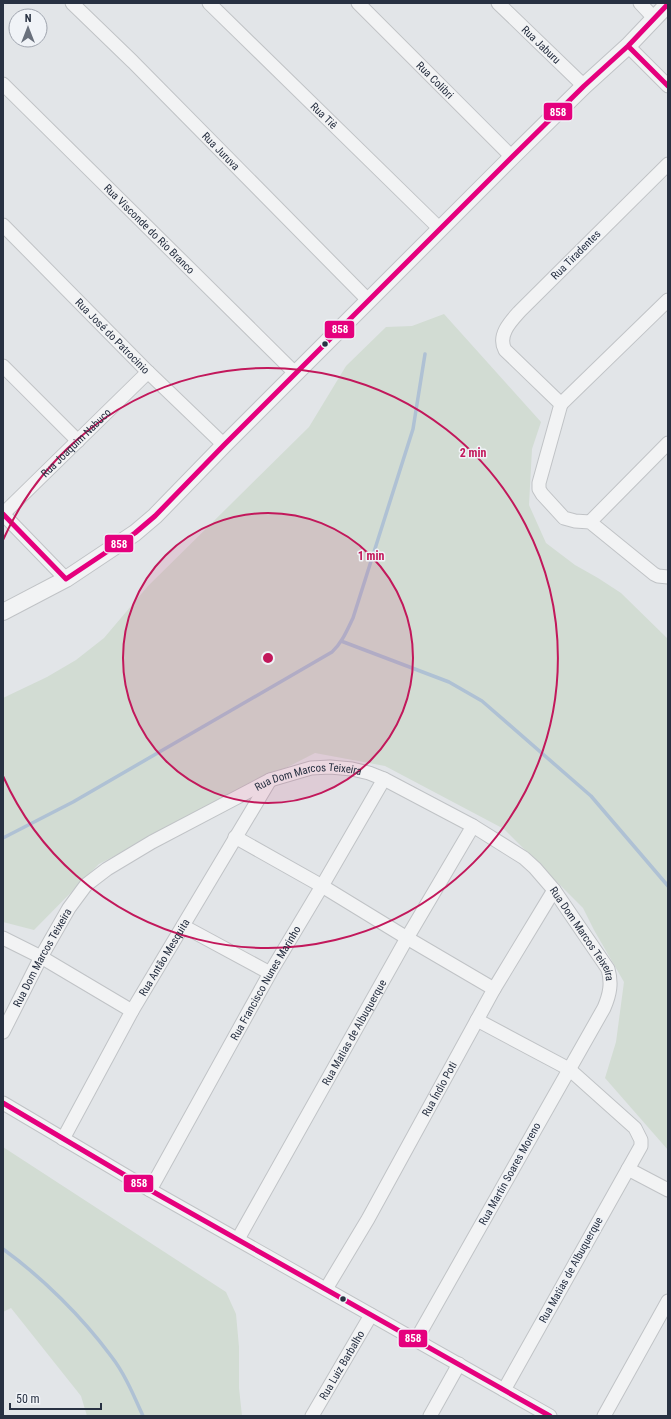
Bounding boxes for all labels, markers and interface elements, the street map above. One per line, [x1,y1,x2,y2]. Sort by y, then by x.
north arrow [8,8,48,48]
text: N [25,12,32,25]
street label: Rua Jaburu [519,23,563,66]
street label: Rua Colibri [414,59,456,101]
street label: Rua Tiê [308,100,340,131]
line badge: 858 [543,102,573,121]
text: 858 [550,106,567,119]
street label: Rua Juruva [199,129,242,173]
street label: Rua Visconde do Rio Branco [101,181,198,277]
street label: Rua Tiradentes [549,228,603,282]
street label: Rua José do Patrocinio [73,296,153,377]
line badge: 858 [324,320,355,339]
text: 858 [332,323,349,336]
unlabelled marker [320,339,330,349]
street label: Rua Joaquim Nabuco [38,405,114,480]
text: 2 min [460,446,486,460]
line badge: 858 [104,534,134,553]
text: 858 [111,538,128,551]
text: 1 min [358,549,384,563]
centre of rings [261,651,275,665]
street label: Rua Dom Marcos Teixeira [252,760,363,793]
street label: Rua Dom Marcos Teixeira [547,884,617,981]
street label: Rua Dom Marcos Teixeira [10,906,74,1009]
street label: Rua Antão Mesquita [136,916,192,998]
street label: Rua Francisco Nunes Marinho [228,923,303,1042]
street label: Rua Matias de Albuquerque [319,977,389,1088]
street label: Rua Índio Poti [419,1059,460,1119]
street label: Rua Martin Soares Moreno [476,1120,544,1228]
line badge: 858 [123,1174,154,1193]
text: 858 [131,1177,148,1190]
street label: Rua Matias de Albuquerque [536,1215,606,1325]
unlabelled marker [338,1294,348,1304]
street label: Rua Luiz Barbalho [316,1328,367,1402]
line badge: 858 [398,1329,428,1348]
text: 858 [405,1332,422,1345]
scale bar [10,1385,101,1411]
text: 50 m [16,1392,40,1406]

